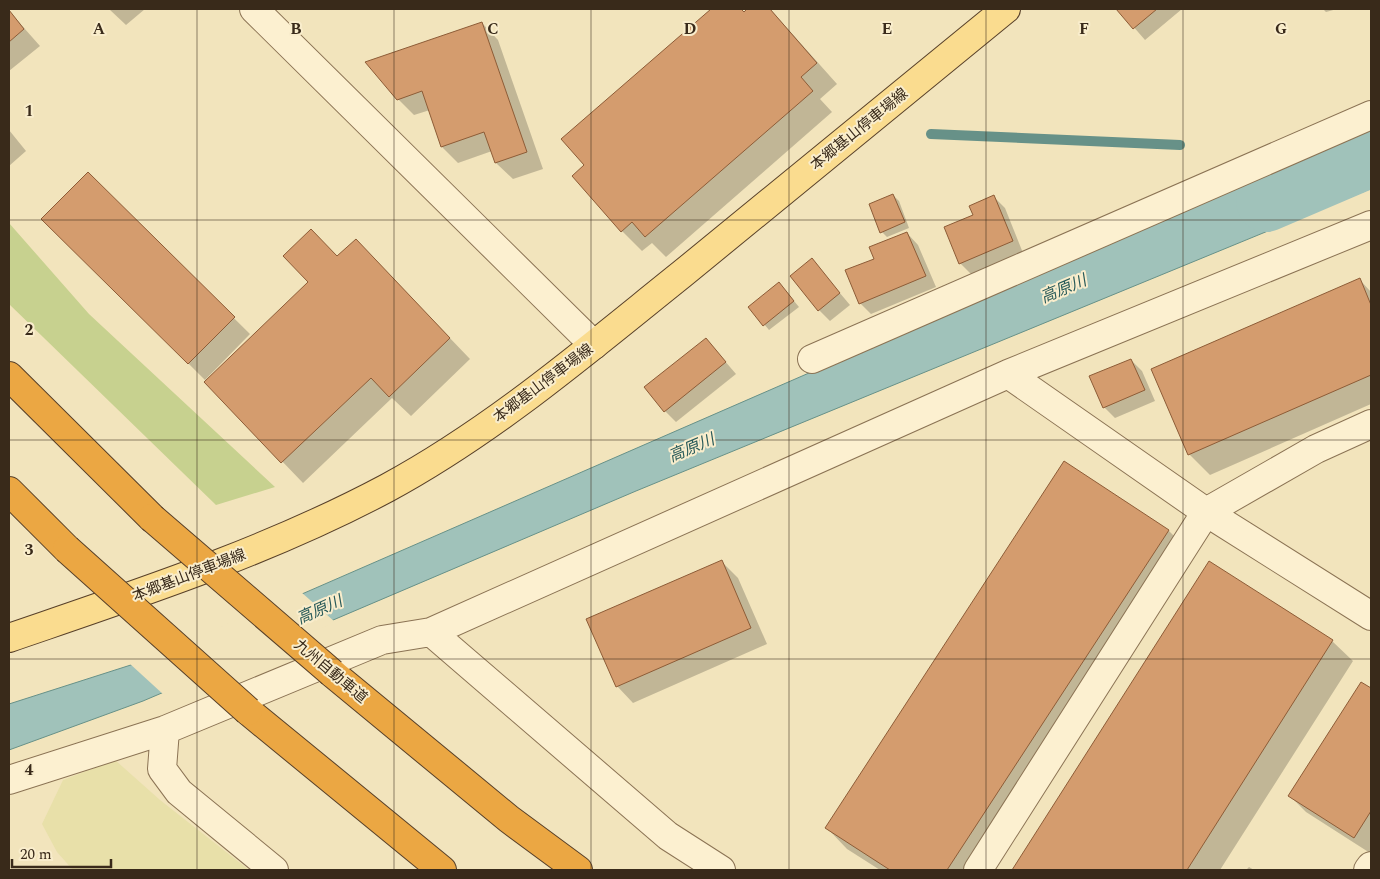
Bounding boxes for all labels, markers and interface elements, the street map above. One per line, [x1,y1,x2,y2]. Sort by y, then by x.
text: A [93,17,106,41]
text: B [290,17,302,41]
text: C [487,17,499,41]
text: D [684,17,697,41]
text: E [882,17,892,41]
text: F [1079,17,1089,41]
text: G [1275,17,1287,41]
street label: 本郷基山停車場線 [805,83,913,176]
text: 1 [25,99,33,123]
water label: 高原川 [1037,268,1092,309]
text: 2 [25,318,34,342]
street label: 本郷基山停車場線 [488,338,598,429]
water label: 高原川 [665,427,720,468]
text: 3 [25,538,34,562]
street label: 本郷基山停車場線 [129,543,249,608]
water label: 高原川 [293,588,348,631]
street label: 九州自動車道 [289,634,373,709]
text: 4 [25,758,34,782]
scale bar [12,836,111,868]
text: 20 m [20,843,52,866]

